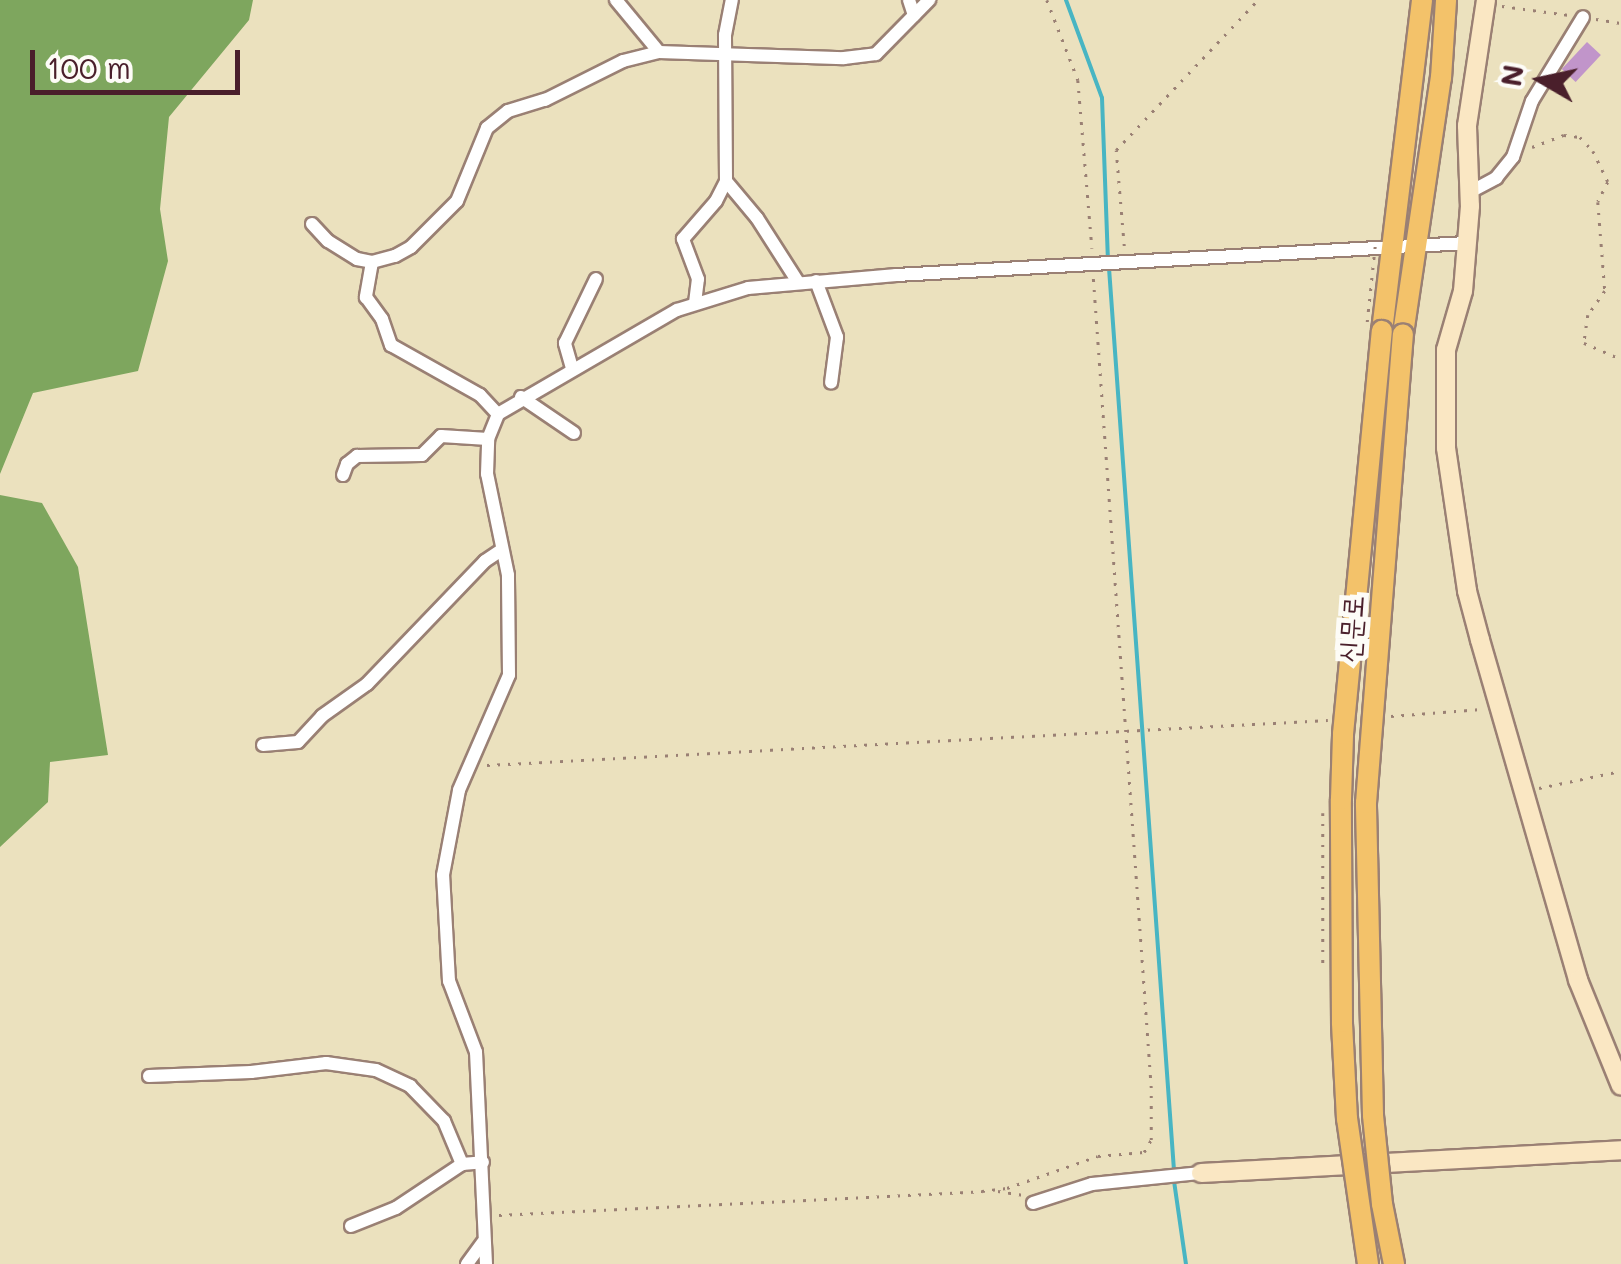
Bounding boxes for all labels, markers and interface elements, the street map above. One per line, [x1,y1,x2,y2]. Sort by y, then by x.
scale bar [35,30,245,92]
north arrow [1491,30,1591,130]
text: 100 m [47,47,131,87]
text: N [1492,62,1531,89]
street label: 신문로 [1331,594,1369,664]

